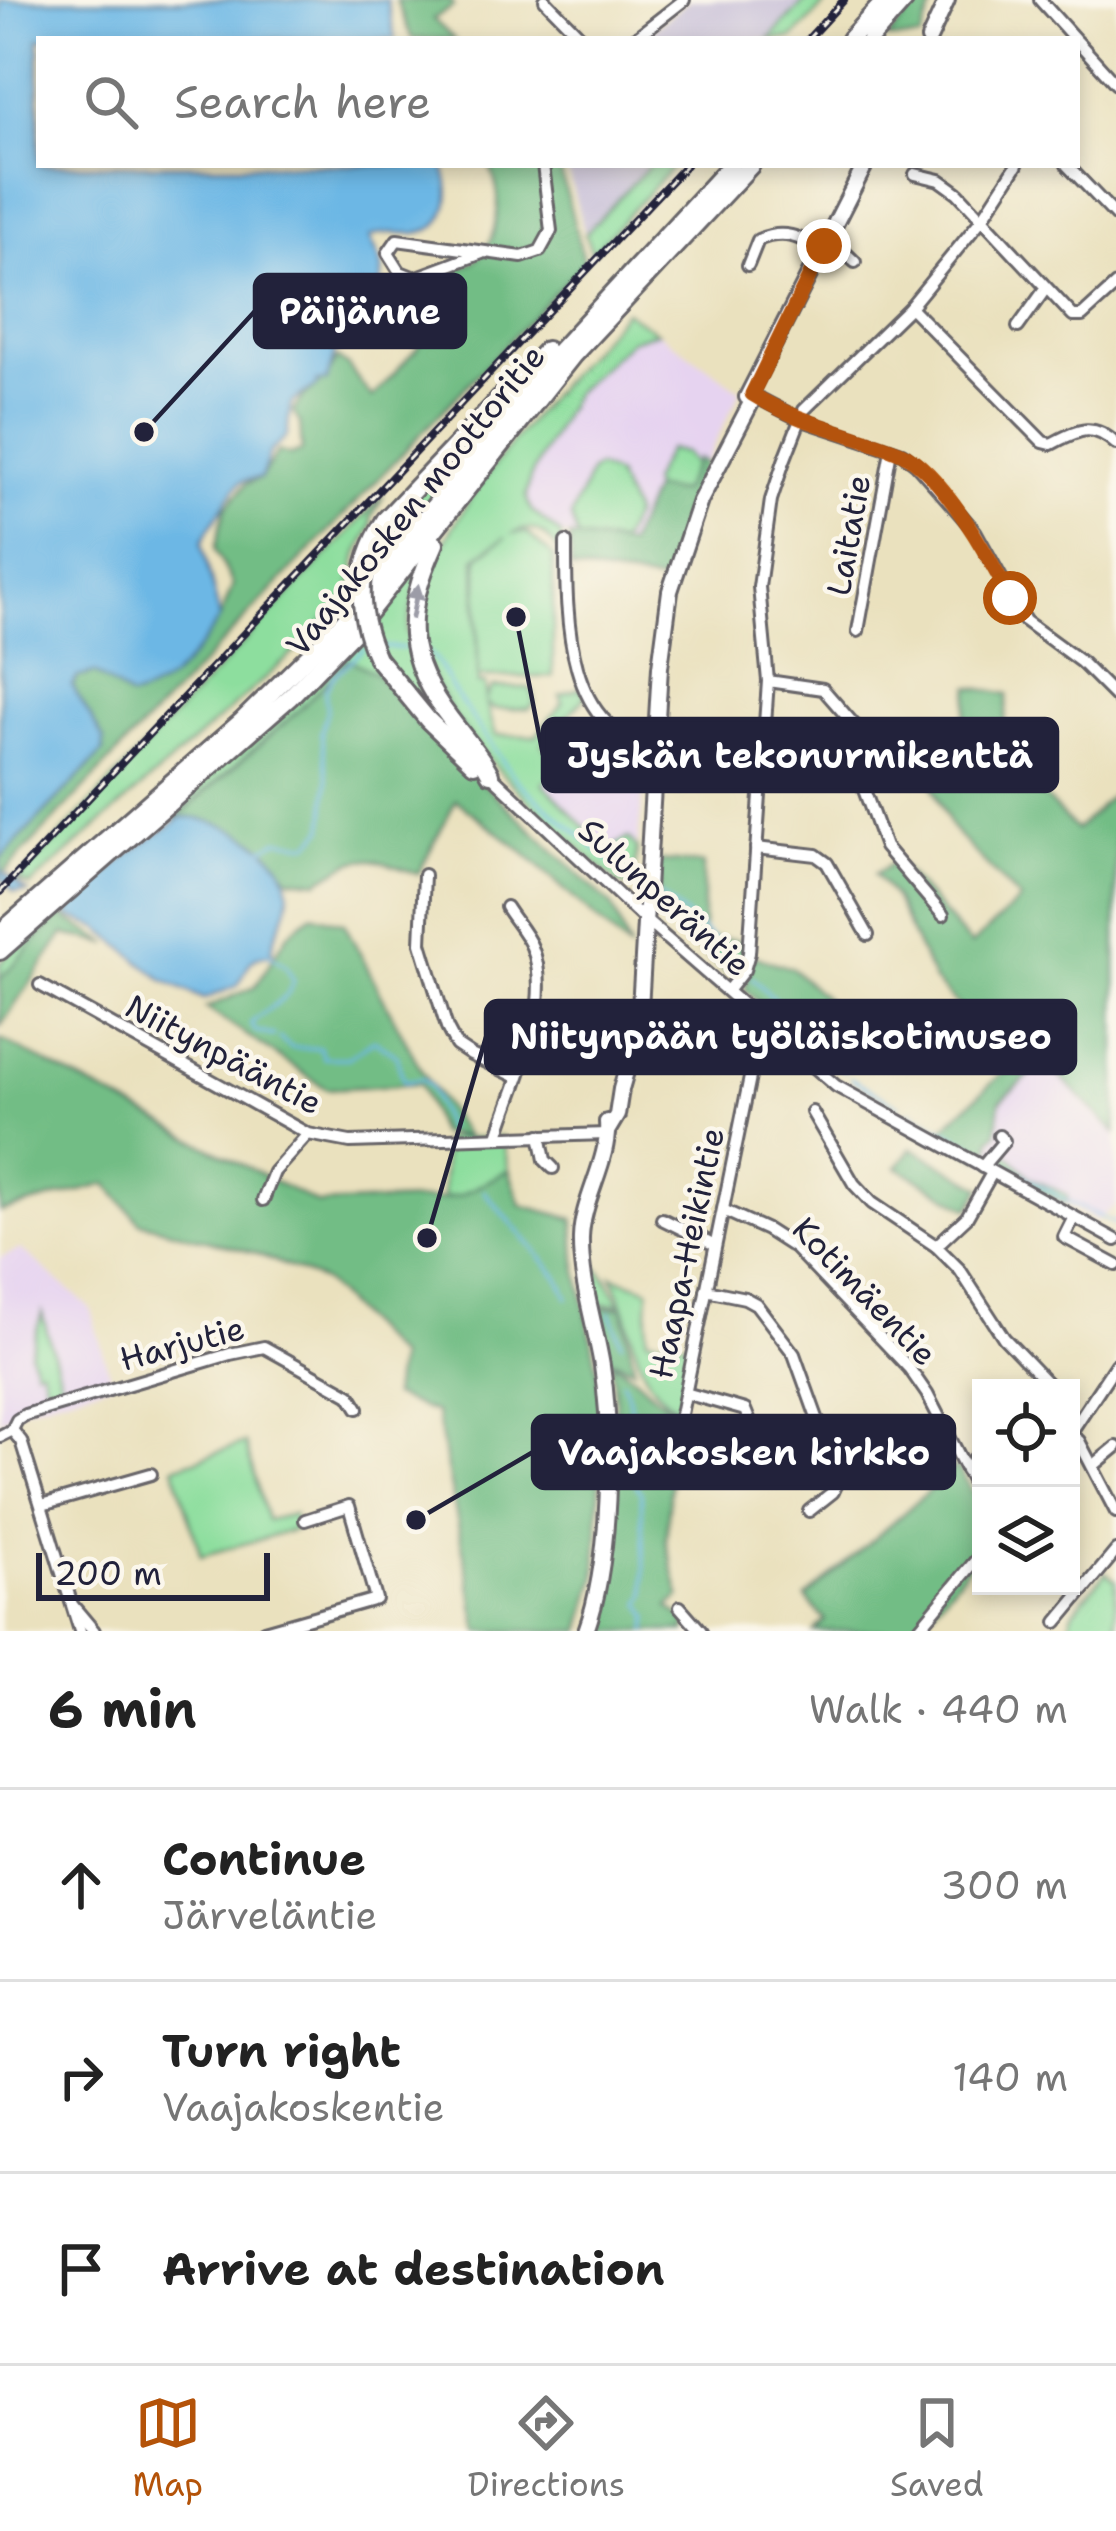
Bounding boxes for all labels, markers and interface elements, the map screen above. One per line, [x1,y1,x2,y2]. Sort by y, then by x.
search box [36,36,1080,168]
icon: search [78,69,144,135]
text: Search here [174,72,431,132]
route end [797,219,851,273]
callout: Päijänne [255,275,465,347]
text: Päijänne [279,287,441,336]
street label: Vaajakosken moottoritie [276,335,555,666]
street label: Laitatie [816,471,881,599]
route start [983,571,1037,625]
one-way arrow [406,582,425,620]
callout: Jyskän tekonurmikenttä [543,719,1057,791]
text: Jyskän tekonurmikenttä [567,731,1034,780]
street label: Sulunperäntie [569,808,760,987]
street label: Niitynpääntie [117,984,330,1125]
callout: Niitynpään työläiskotimuseo [486,1001,1075,1073]
text: Niitynpään työläiskotimuseo [510,1012,1052,1061]
street label: Haapa-Heikintie [638,1123,735,1383]
street label: Kotimäentie [782,1207,947,1375]
street label: Harjutie [115,1305,250,1382]
map controls [972,1379,1080,1595]
button: locate [972,1379,1080,1487]
callout: Vaajakosken kirkko [533,1416,954,1488]
text: Vaajakosken kirkko [558,1428,930,1477]
button: layers [972,1487,1080,1595]
scale bar [36,1547,270,1600]
text: 200 m [54,1551,162,1596]
text: 6 min [48,1675,197,1743]
text: Walk · 440 m [809,1683,1068,1735]
text: Continue [162,1829,366,1889]
icon: ahead [48,1852,114,1918]
text: 300 m [940,1859,1068,1911]
text: Järveläntie [162,1889,377,1941]
text: Turn right [162,2021,401,2081]
icon: right [48,2044,114,2110]
text: 140 m [952,2051,1068,2103]
text: Vaajakoskentie [162,2081,445,2133]
icon: arrive [48,2236,114,2302]
text: Arrive at destination [162,2239,665,2299]
tab: Map [132,2390,203,2507]
tab: Directions [468,2390,625,2507]
tab: Saved [890,2390,984,2507]

